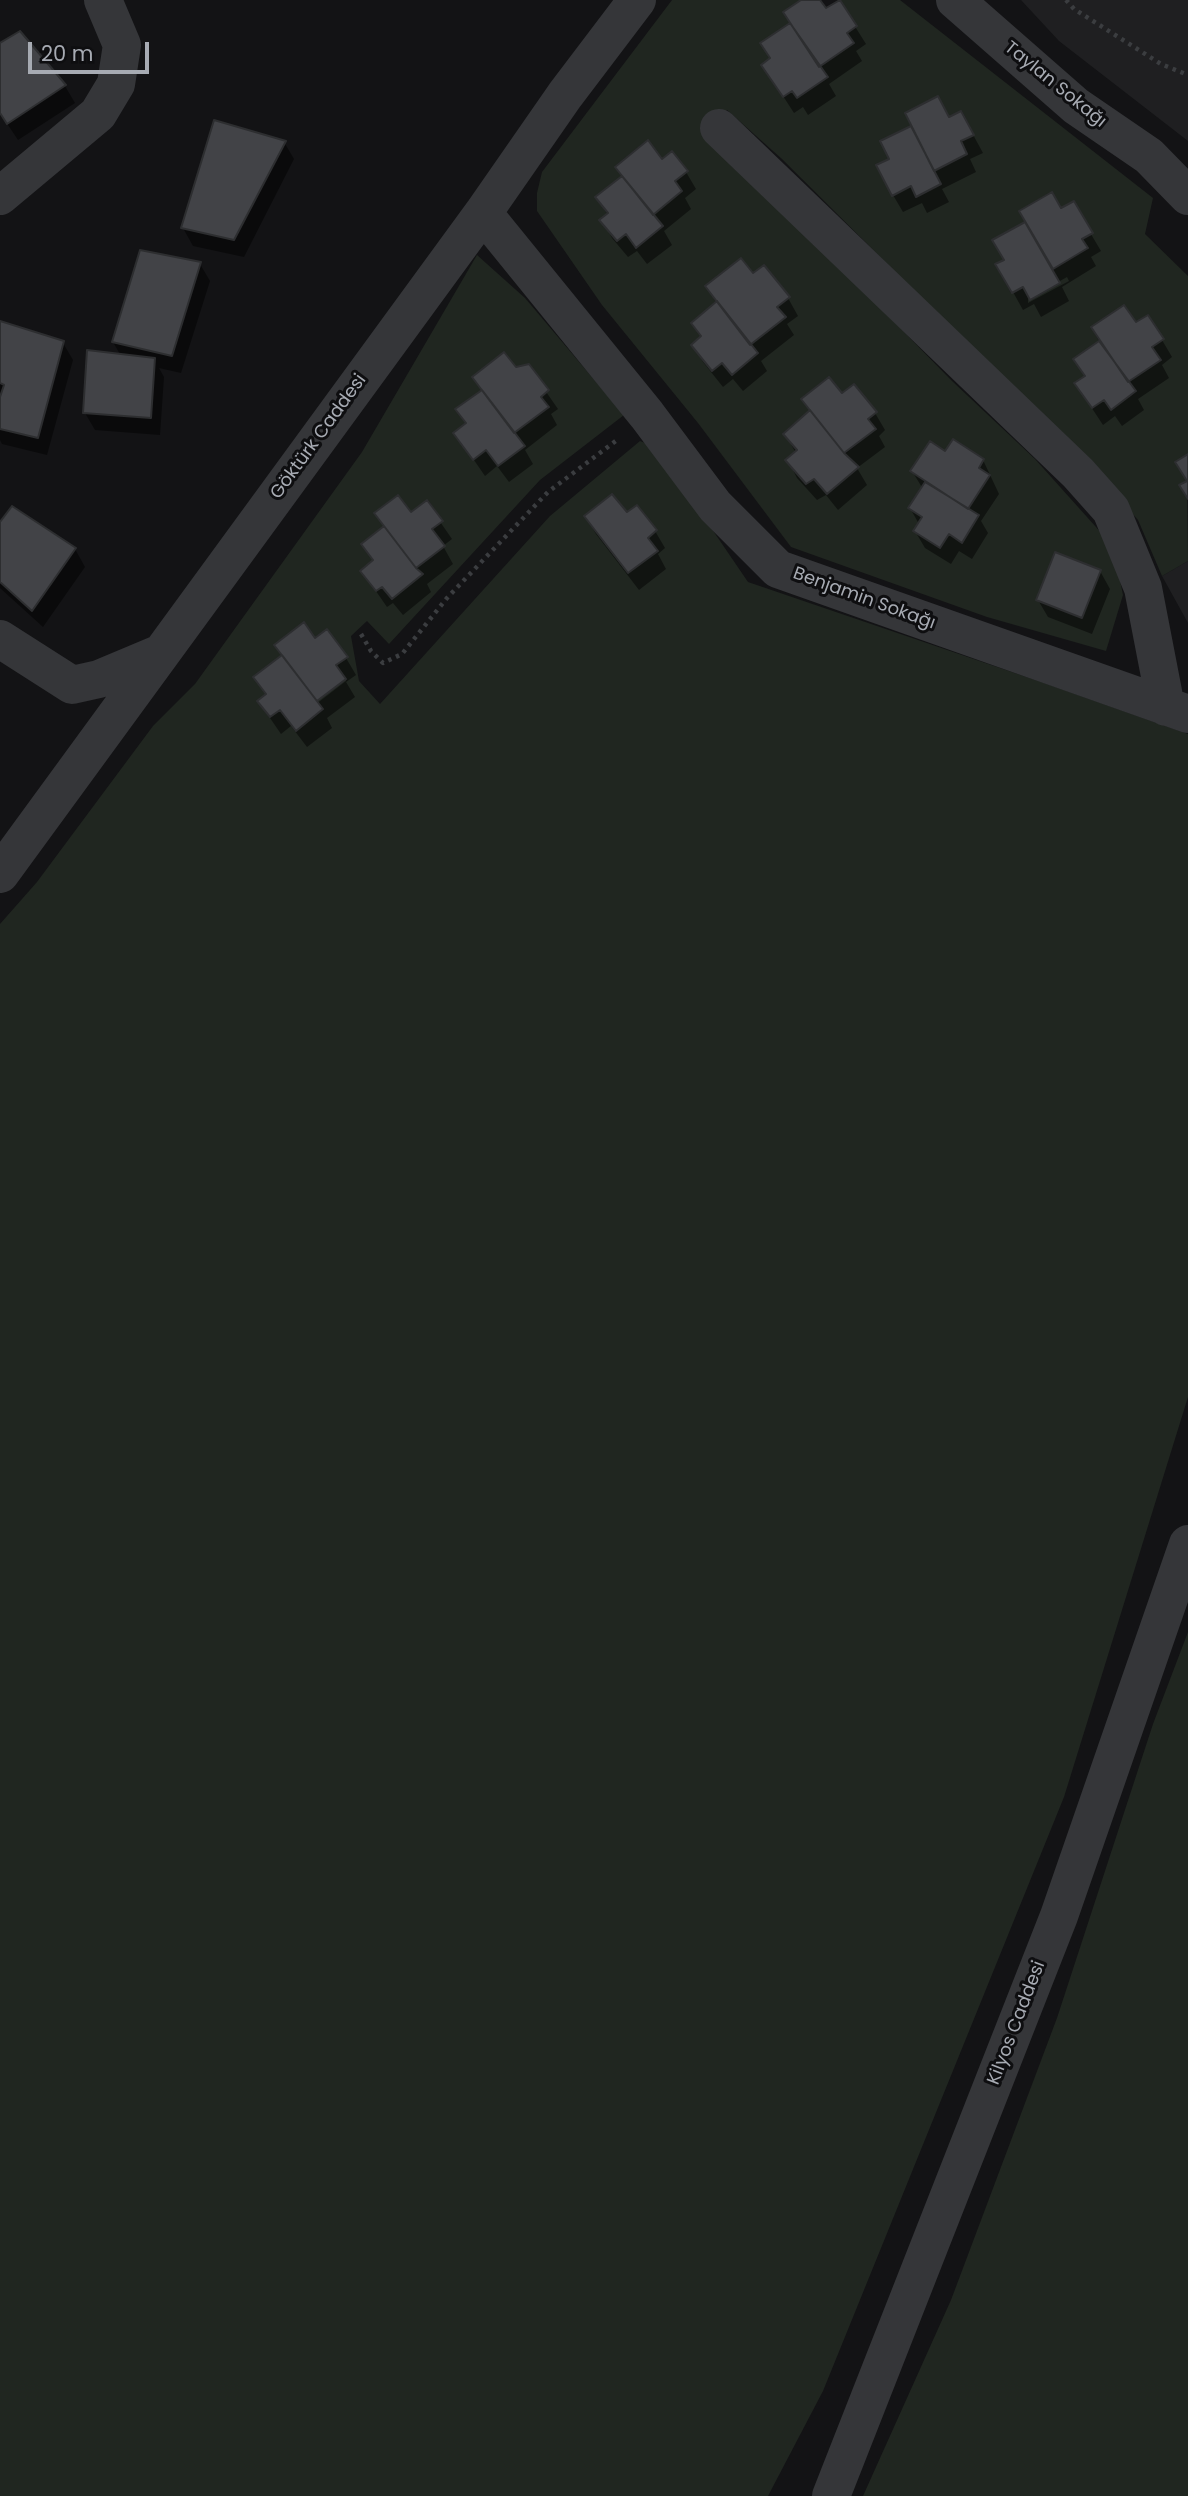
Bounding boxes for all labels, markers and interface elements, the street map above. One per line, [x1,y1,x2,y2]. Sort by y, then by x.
scale bar [32,28,152,72]
street label: Taylan Sokağı [1000,37,1110,133]
text: 20 m [41,39,94,68]
street label: Göktürk Caddesi [266,370,372,504]
street label: Benjamin Sokağı [790,563,938,635]
street label: Kilyos Caddesi [983,1958,1051,2088]

